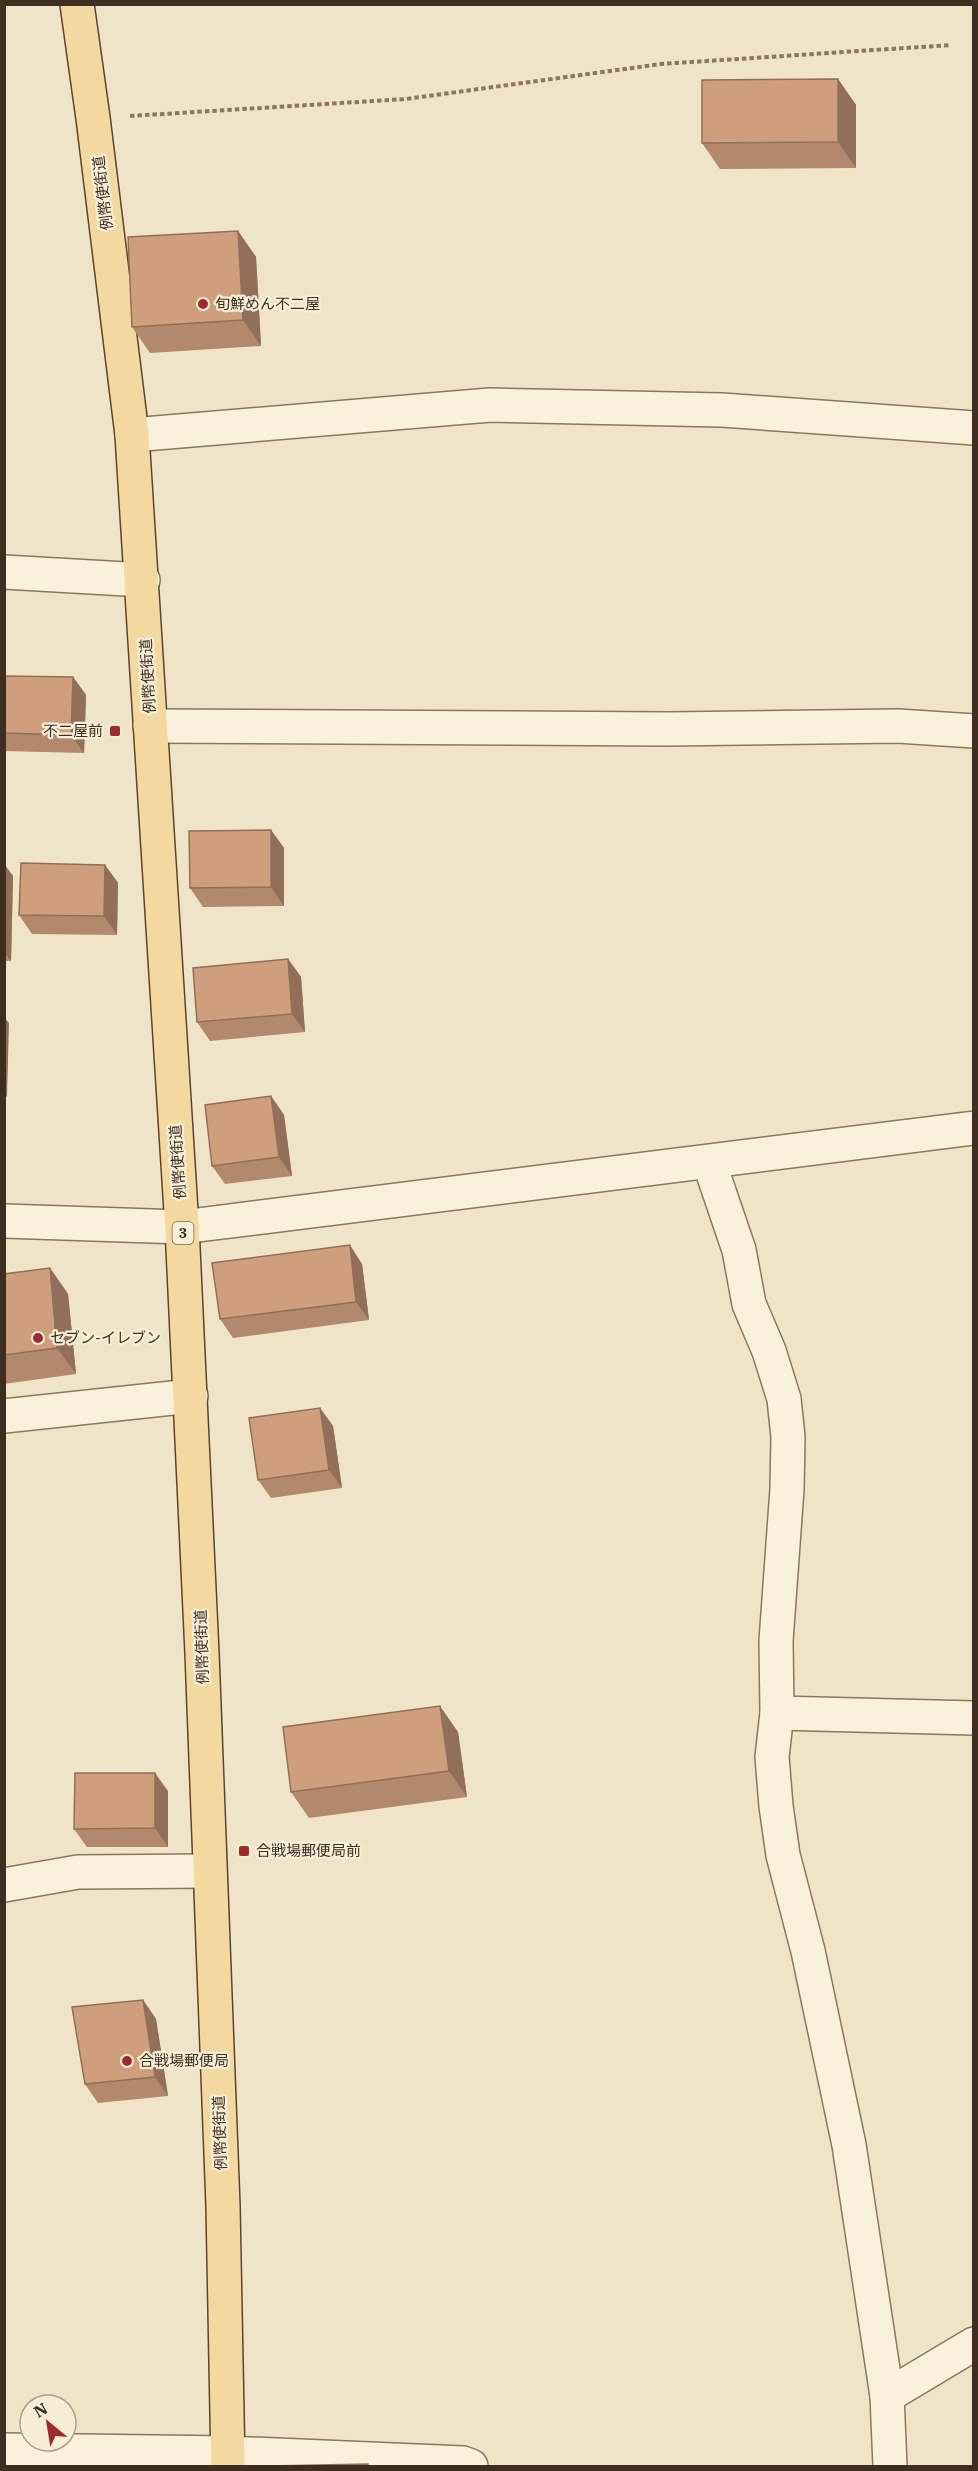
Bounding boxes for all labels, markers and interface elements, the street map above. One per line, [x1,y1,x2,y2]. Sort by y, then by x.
street label: 例幣使街道 [89,155,117,231]
place label: 旬鮮めん不二屋 [215,294,320,313]
marker: 旬鮮めん不二屋 [196,297,210,311]
street label: 例幣使街道 [136,638,159,714]
place label: 不二屋前 [43,721,103,740]
marker: 不二屋前 [108,724,122,738]
street label: 例幣使街道 [165,1124,190,1200]
road number: 3 [172,1222,194,1244]
place label: セブン-イレブン [50,1328,161,1347]
marker: セブン-イレブン [31,1331,45,1345]
street label: 例幣使街道 [191,1609,212,1685]
place label: 合戦場郵便局前 [256,1841,361,1860]
marker: 合戦場郵便局前 [237,1844,251,1858]
place label: 合戦場郵便局 [139,2051,229,2070]
marker: 合戦場郵便局 [120,2054,134,2068]
street label: 例幣使街道 [209,2095,230,2171]
north arrow [18,2393,78,2453]
text: N [30,2398,51,2422]

